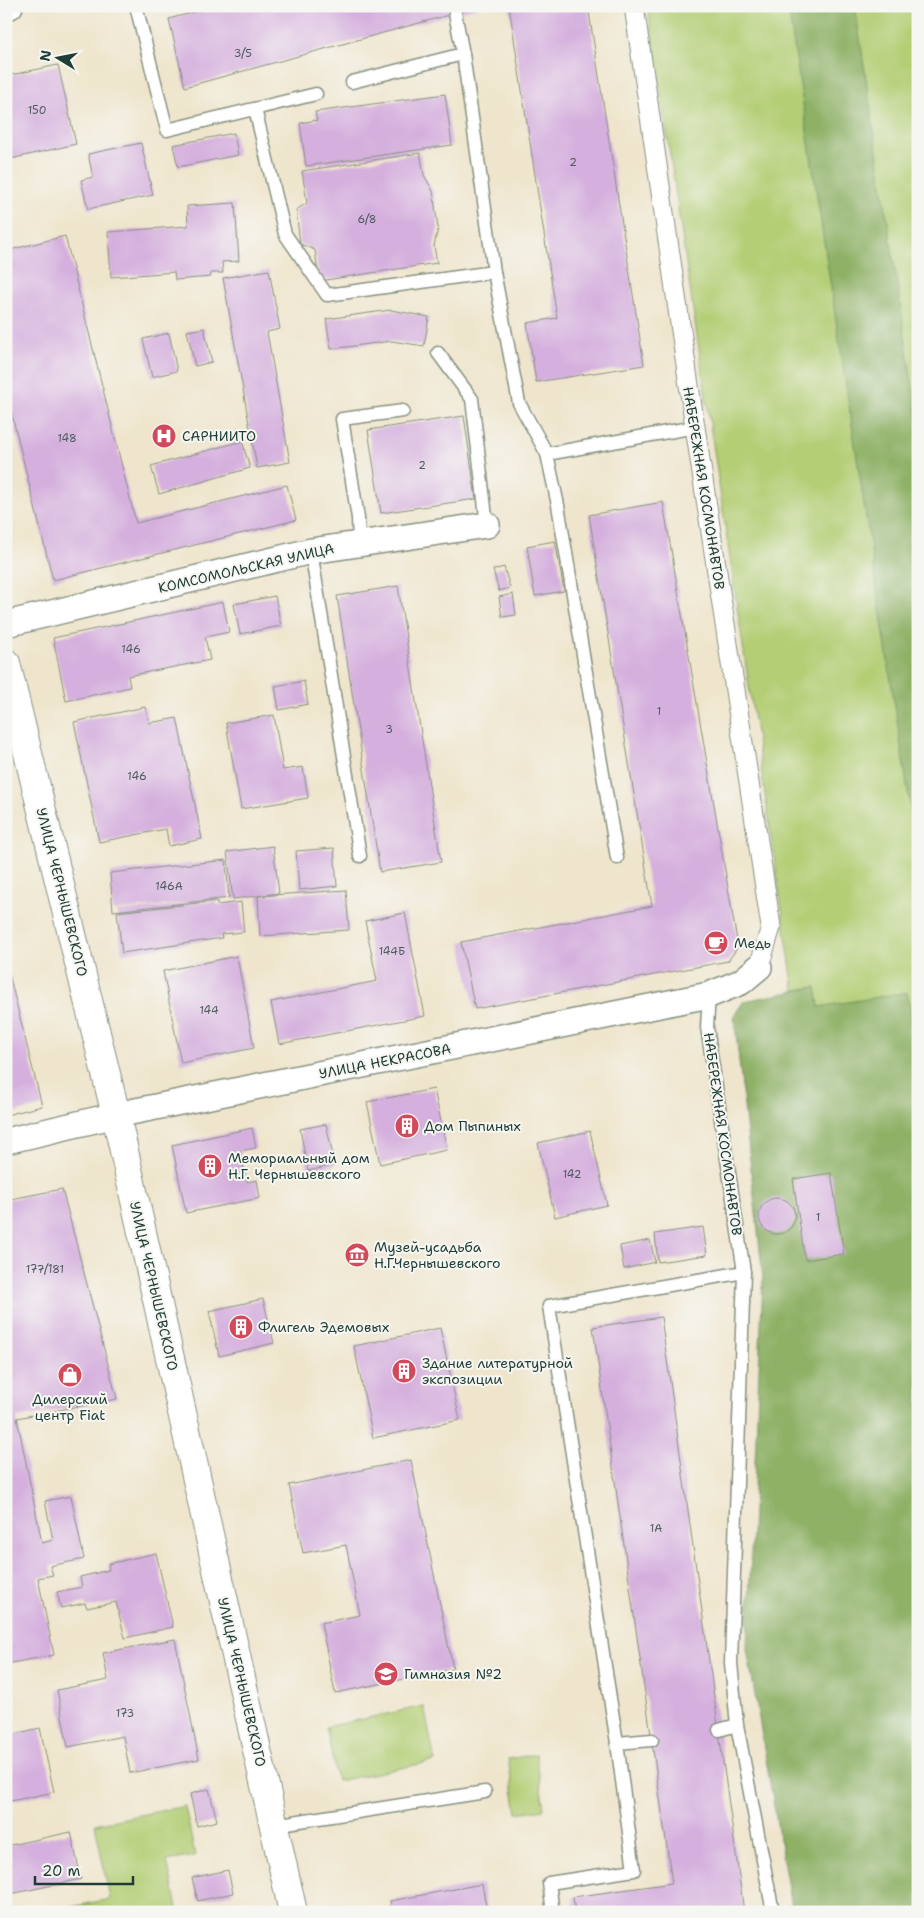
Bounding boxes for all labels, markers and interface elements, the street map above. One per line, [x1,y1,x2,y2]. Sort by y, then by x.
north arrow [32,32,82,82]
house number: 3/5 [234,46,252,61]
text: N [35,49,55,63]
house number: 150 [28,103,46,118]
house number: 2 [569,155,577,170]
house number: 6/8 [357,212,377,227]
street label: НАБЕРЕЖНАЯ КОСМОНАВТОВ [679,385,729,591]
hospital icon: САРНИИТО [151,423,177,449]
place label: САРНИИТО [182,427,256,445]
house number: 148 [57,431,77,446]
house number: 2 [418,458,426,473]
street label: КОМСОМОЛЬСКАЯ УЛИЦА [156,539,336,597]
house number: 146 [121,642,141,657]
house number: 1 [657,704,661,719]
house number: 3 [385,722,393,737]
house number: 146 [127,769,147,784]
street label: УЛИЦА ЧЕРНЫШЕВСКОГО [32,806,92,978]
house number: 146А [155,879,183,894]
cafe icon: Медь [703,930,729,956]
place label: Медь [734,934,771,952]
house number: 144Б [379,944,405,959]
house number: 144 [199,1003,219,1018]
street label: НАБЕРЕЖНАЯ КОСМОНАВТОВ [700,1031,746,1237]
street label: УЛИЦА НЕКРАСОВА [317,1039,453,1083]
building icon: Дом Пыпиных [394,1113,420,1139]
place label: Дом Пыпиных [424,1117,521,1135]
place label: Мемориальный дом Н.Г. Чернышевского [228,1149,370,1183]
building icon: Мемориальный дом Н.Г. Чернышевского [197,1153,223,1179]
house number: 142 [563,1167,581,1182]
street label: УЛИЦА ЧЕРНЫШЕВСКОГО [126,1200,182,1372]
house number: 1 [816,1210,820,1225]
place label: Музей-усадьба Н.Г.Чернышевского [374,1238,501,1272]
museum icon: Музей-усадьба Н.Г.Чернышевского [344,1242,370,1268]
house number: 177/181 [26,1262,64,1277]
building icon: Флигель Эдемовых [228,1314,254,1340]
place label: Флигель Эдемовых [258,1318,389,1336]
place label: Здание литературной экспозиции [422,1354,573,1388]
building icon: Здание литературной экспозиции [391,1358,417,1384]
shop icon: Дилерский центр Fiat [57,1362,83,1388]
place label: Дилерский центр Fiat [32,1390,108,1424]
house number: 1А [650,1521,662,1536]
street label: УЛИЦА ЧЕРНЫШЕВСКОГО [214,1596,270,1768]
school or university icon: Гимназия №2 [373,1661,399,1687]
place label: Гимназия №2 [404,1665,502,1683]
house number: 173 [116,1706,134,1721]
scale bar [35,1853,132,1885]
text: 20 m [42,1861,81,1881]

